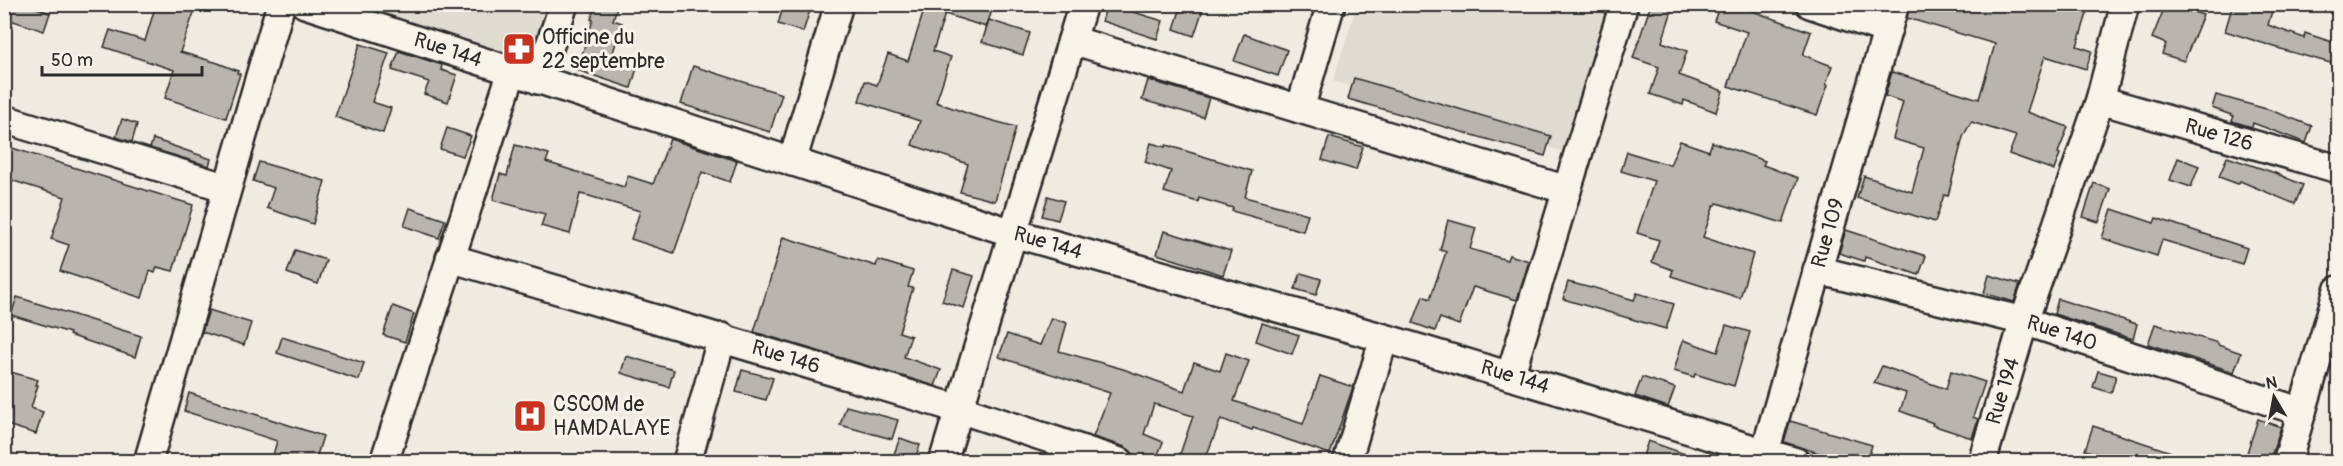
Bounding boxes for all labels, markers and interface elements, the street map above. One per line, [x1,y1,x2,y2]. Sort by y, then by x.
place label: Officine du 22 septembre [542,24,665,75]
street label: Rue 144 [410,26,486,74]
pharmacy icon: Officine du 22 septembre [501,31,537,67]
scale bar [42,39,202,77]
text: 50 m [51,49,93,72]
street label: Rue 126 [2182,112,2256,158]
street label: Rue 109 [1805,195,1851,271]
street label: Rue 144 [1011,220,1085,266]
street label: Rue 140 [2023,309,2101,357]
street label: Rue 146 [748,334,824,380]
street label: Rue 144 [1477,354,1553,400]
street label: Rue 194 [1980,354,2026,428]
north arrow [2244,367,2304,427]
text: N [2265,372,2279,394]
place label: CSCOM de HAMDALAYE [553,391,671,442]
hospital icon: CSCOM de HAMDALAYE [512,398,548,434]

